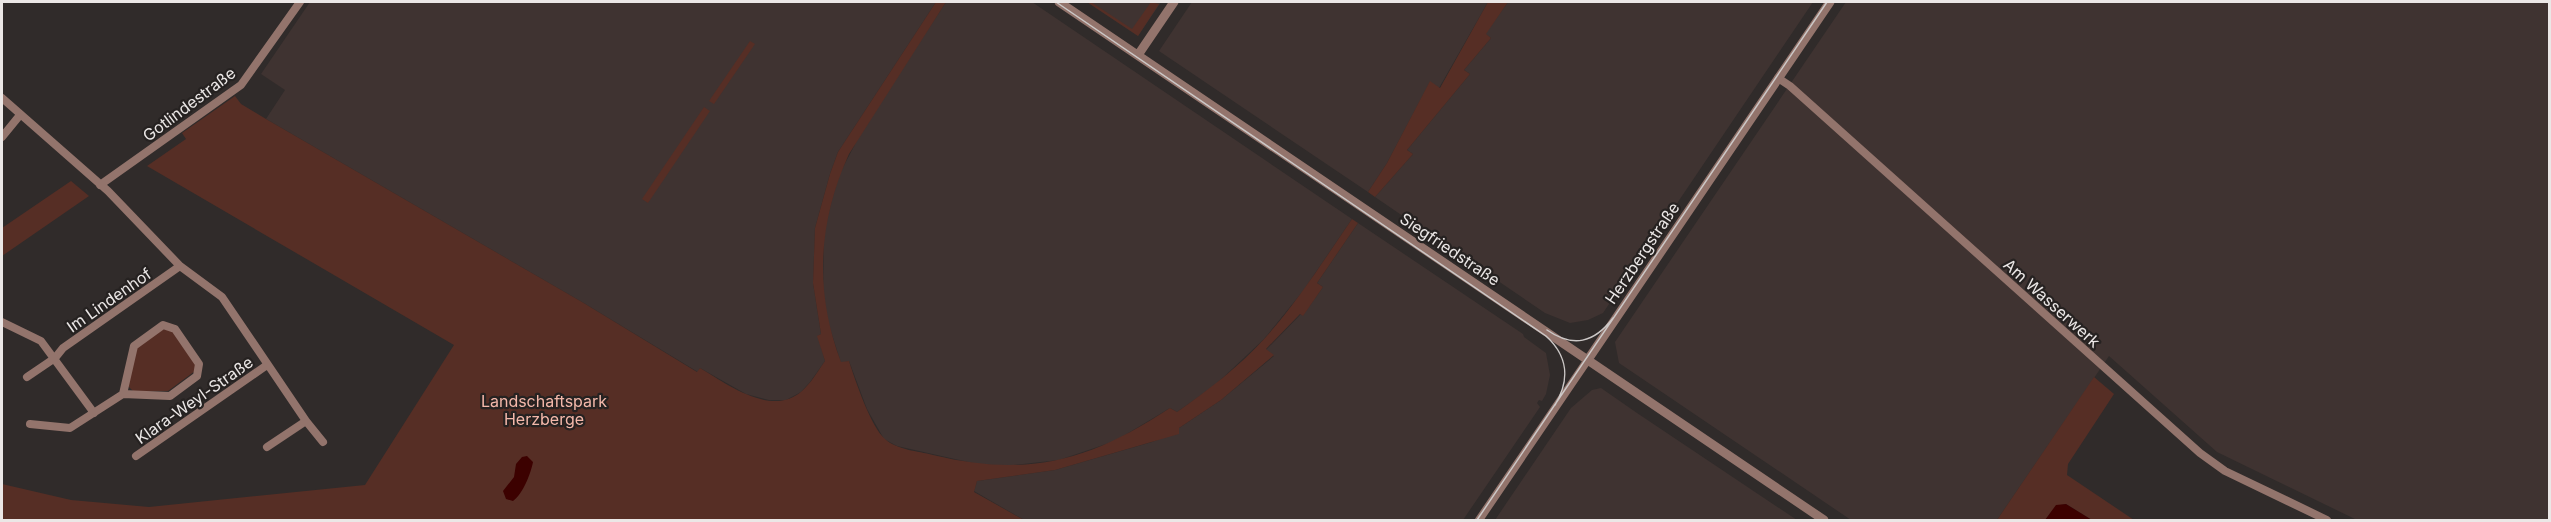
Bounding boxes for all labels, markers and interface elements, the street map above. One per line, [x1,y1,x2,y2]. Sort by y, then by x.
street label: Gotlindestraße [139,63,239,145]
street label: Herzbergstraße [1601,198,1683,308]
street label: Siegfriedstraße [1396,208,1504,290]
street label: Am Wasserwerk [2000,254,2105,352]
street label: Im Lindenhof [63,263,155,337]
street label: Klara-Weyl-Straße [131,352,257,448]
park label: Landschaftspark Herzberge [481,391,607,429]

